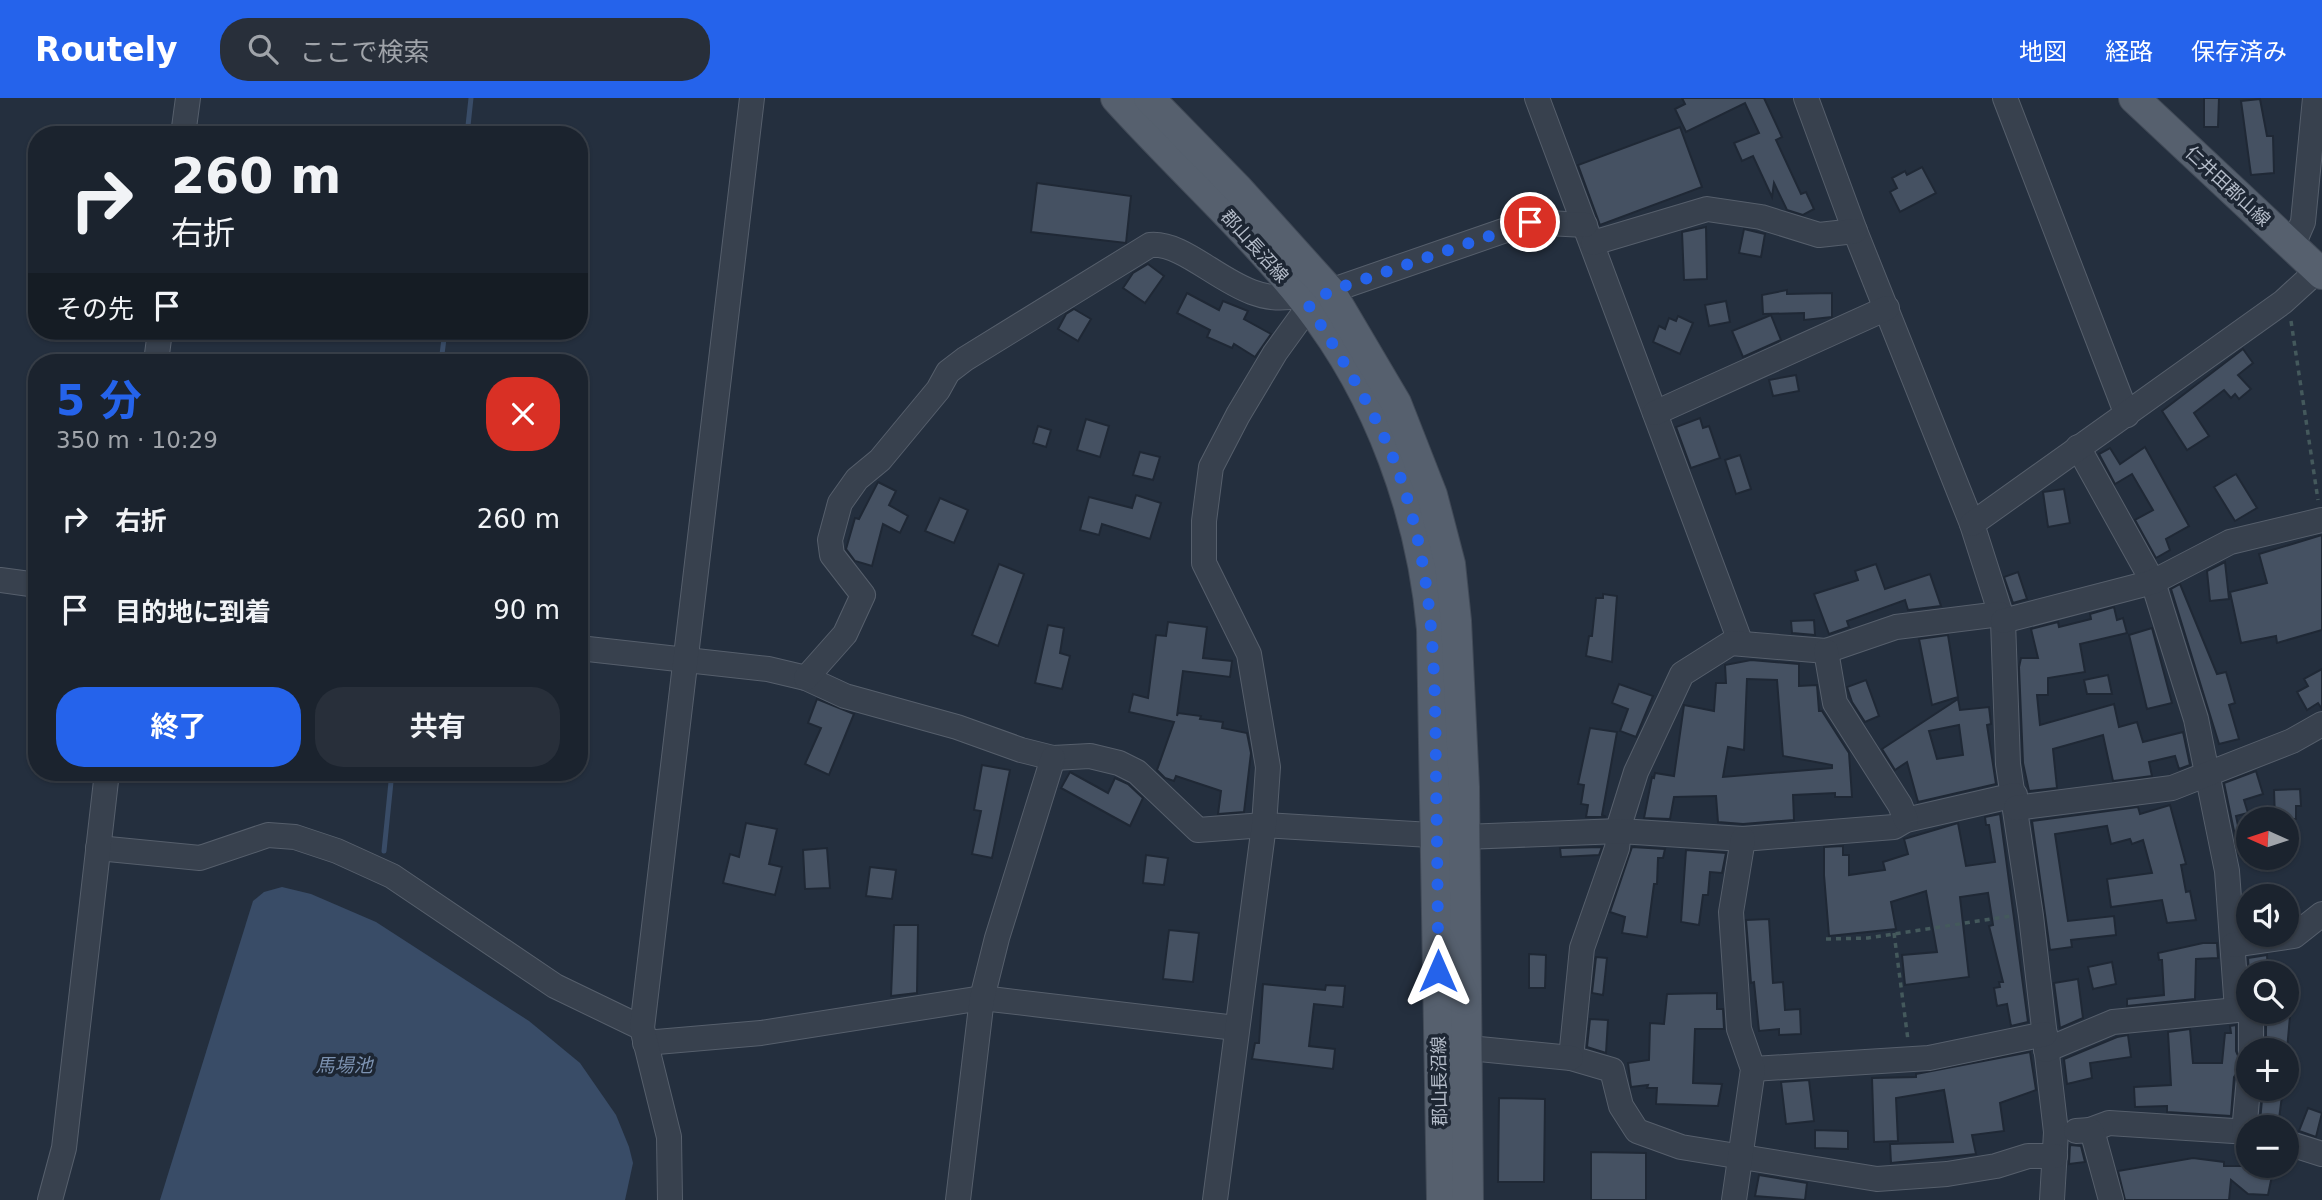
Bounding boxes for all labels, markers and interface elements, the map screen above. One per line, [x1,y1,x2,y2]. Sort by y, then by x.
search box [220,18,710,81]
text: Routely [35,30,178,69]
icon: search [244,30,282,68]
text: ここで検索 [300,37,430,67]
text: 地図 [2019,38,2067,66]
text: 経路 [2105,38,2153,66]
text: 保存済み [2191,38,2287,66]
street label: 仁井田郡山線 [2181,141,2275,231]
text: 260 m [171,148,341,205]
icon: right [56,154,147,245]
pin [1500,192,1560,252]
icon: arrive [1511,203,1549,241]
street label: 郡山長沼線 [1217,206,1293,286]
text: 右折 [171,214,235,252]
icon: arrive [148,287,186,325]
text: その先 [56,294,134,324]
text: 5 分 [56,376,142,425]
button: close [486,377,560,451]
text: 350 m · 10:29 [56,427,218,453]
icon: right [56,500,94,538]
text: 260 m [477,504,560,534]
text: 右折 [115,506,167,536]
icon: arrive [56,591,94,629]
text: 90 m [493,595,560,625]
text: 目的地に到着 [115,597,271,627]
button: 終了 [56,687,301,767]
button: 共有 [315,687,560,767]
north arrow [2236,807,2300,870]
map controls [2236,807,2299,1178]
button: sound [2236,884,2299,947]
position arrow [1401,934,1475,1008]
button: search [2236,961,2299,1024]
street label: 郡山長沼線 [1428,1036,1450,1126]
button: + [2236,1038,2299,1101]
water label: 馬場池 [315,1054,374,1076]
button: − [2236,1115,2299,1178]

